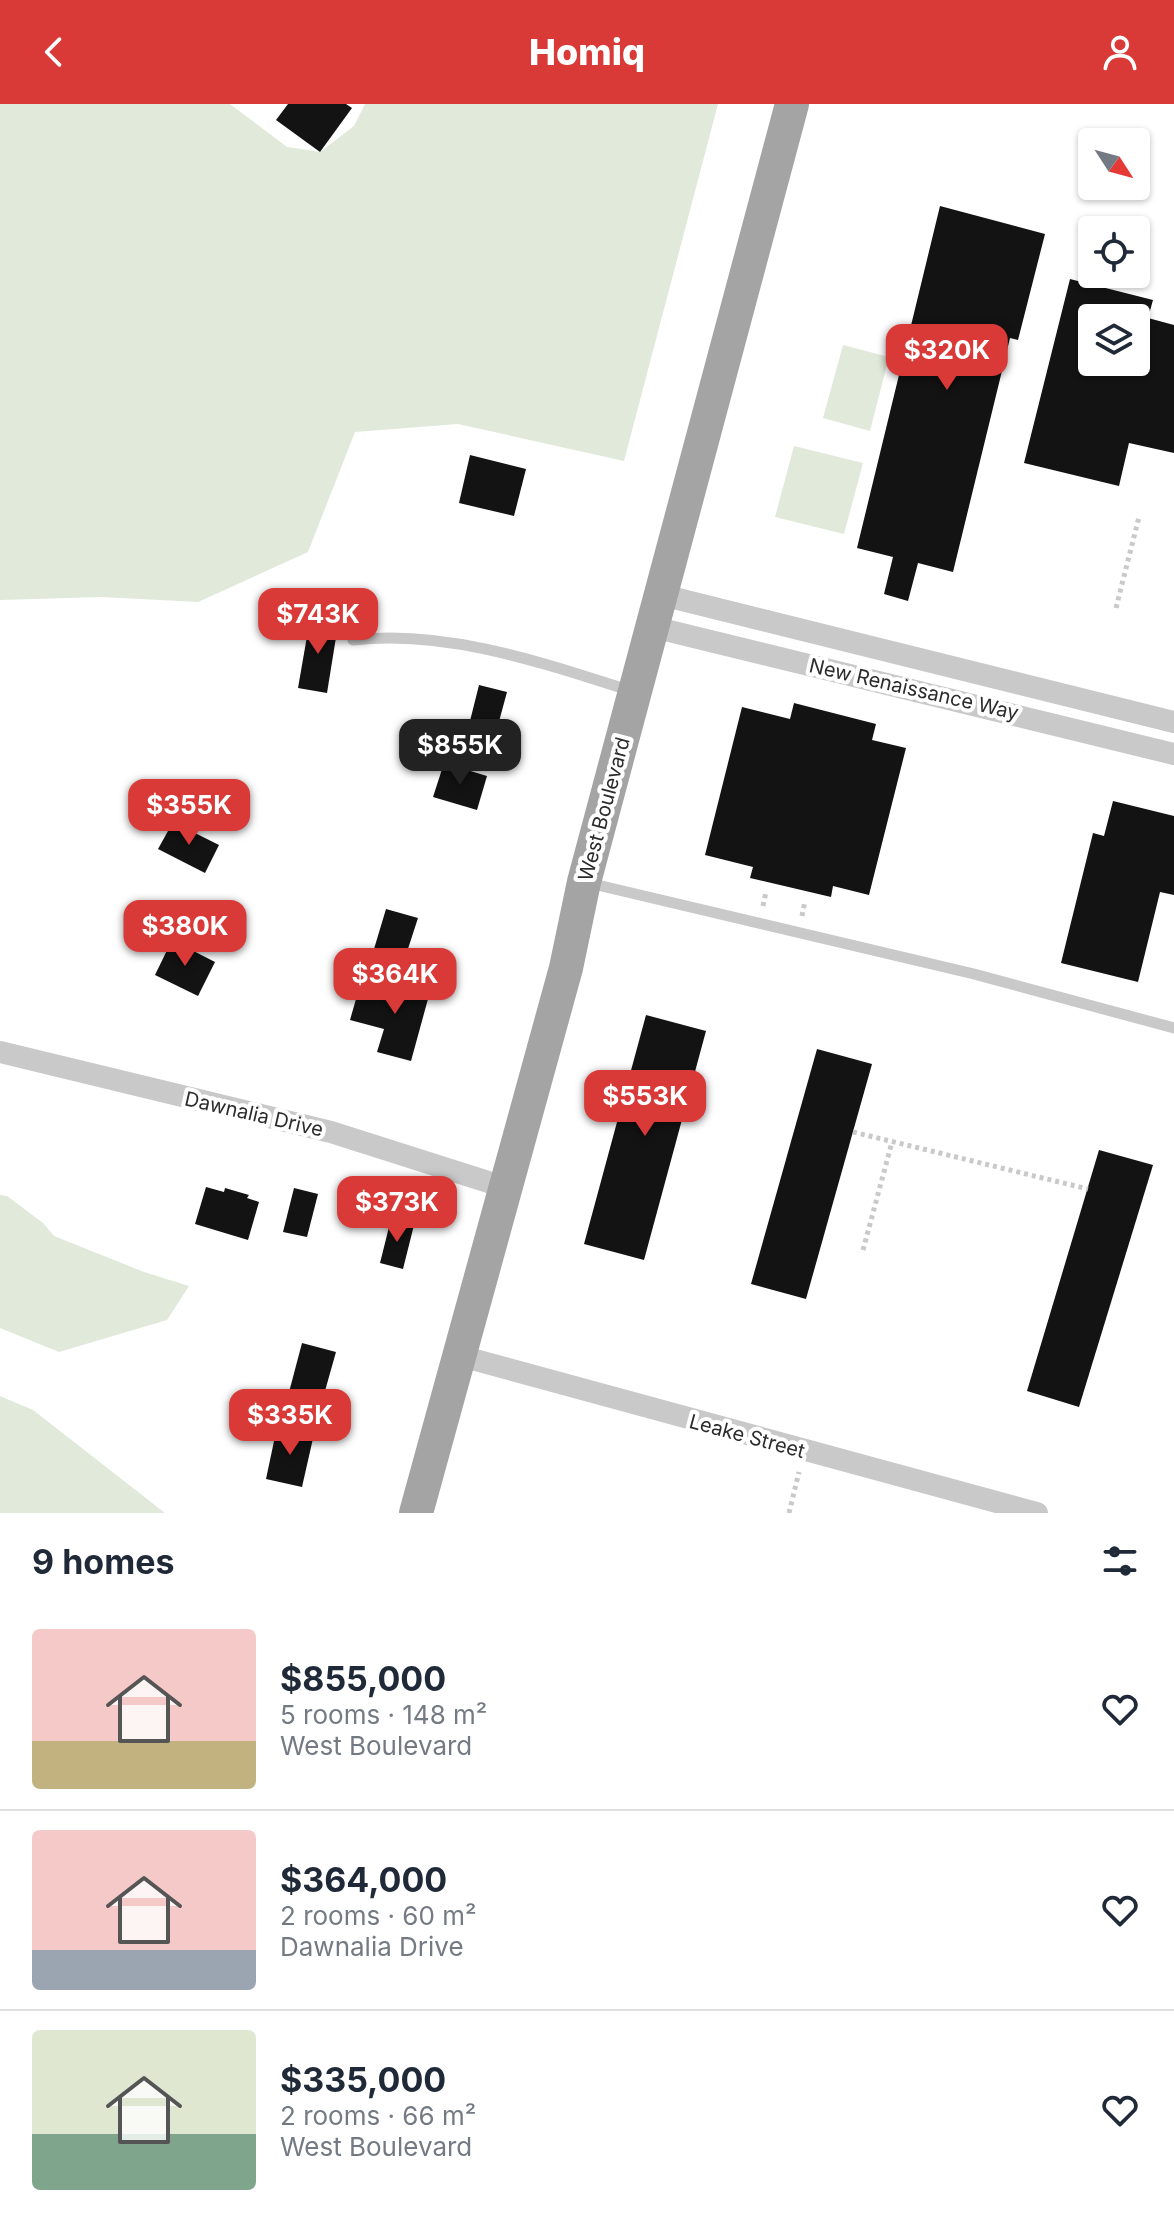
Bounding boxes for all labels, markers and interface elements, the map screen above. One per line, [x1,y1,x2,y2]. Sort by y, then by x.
icon: back [32,30,76,74]
text: Homiq [529,30,645,74]
icon: person [1098,30,1142,74]
north arrow [1078,128,1150,200]
map controls [1078,128,1150,376]
button: locate [1078,216,1150,288]
button: layers [1078,304,1150,376]
pin: $320K [891,324,1003,392]
text: $320K [904,334,990,365]
pin: $743K [262,588,374,656]
text: $743K [276,598,360,629]
street label: New Renaissance Way [807,653,1021,725]
pin: $855K [404,719,516,787]
text: $855K [417,729,503,760]
street label: West Boulevard [573,734,635,884]
pin: $355K [133,779,245,847]
text: $355K [146,789,232,820]
pin: $380K [129,900,241,968]
text: $380K [142,910,228,941]
pin: $364K [339,948,451,1016]
text: $364K [352,958,438,989]
pin: $553K [589,1070,701,1138]
text: $553K [602,1080,688,1111]
street label: Dawnalia Drive [182,1086,326,1142]
pin: $373K [341,1176,453,1244]
text: $373K [355,1186,439,1217]
pin: $335K [234,1389,346,1457]
text: $335K [247,1399,333,1430]
street label: Leake Street [687,1409,808,1463]
icon: filters [1098,1539,1142,1583]
text: 9 homes [32,1541,174,1582]
text: $855,000 [280,1658,446,1699]
icon: home [96,1661,192,1757]
icon: heart [1098,1687,1142,1731]
text: 5 rooms · 148 m² [280,1699,487,1730]
text: West Boulevard [280,1730,472,1761]
text: $364,000 [280,1859,447,1900]
icon: home [96,1862,192,1958]
icon: heart [1098,1888,1142,1932]
text: 2 rooms · 60 m² [280,1900,476,1931]
text: Dawnalia Drive [280,1931,464,1962]
text: $335,000 [280,2059,446,2100]
icon: home [96,2062,192,2158]
icon: heart [1098,2088,1142,2132]
text: 2 rooms · 66 m² [280,2100,476,2131]
text: West Boulevard [280,2131,472,2162]

